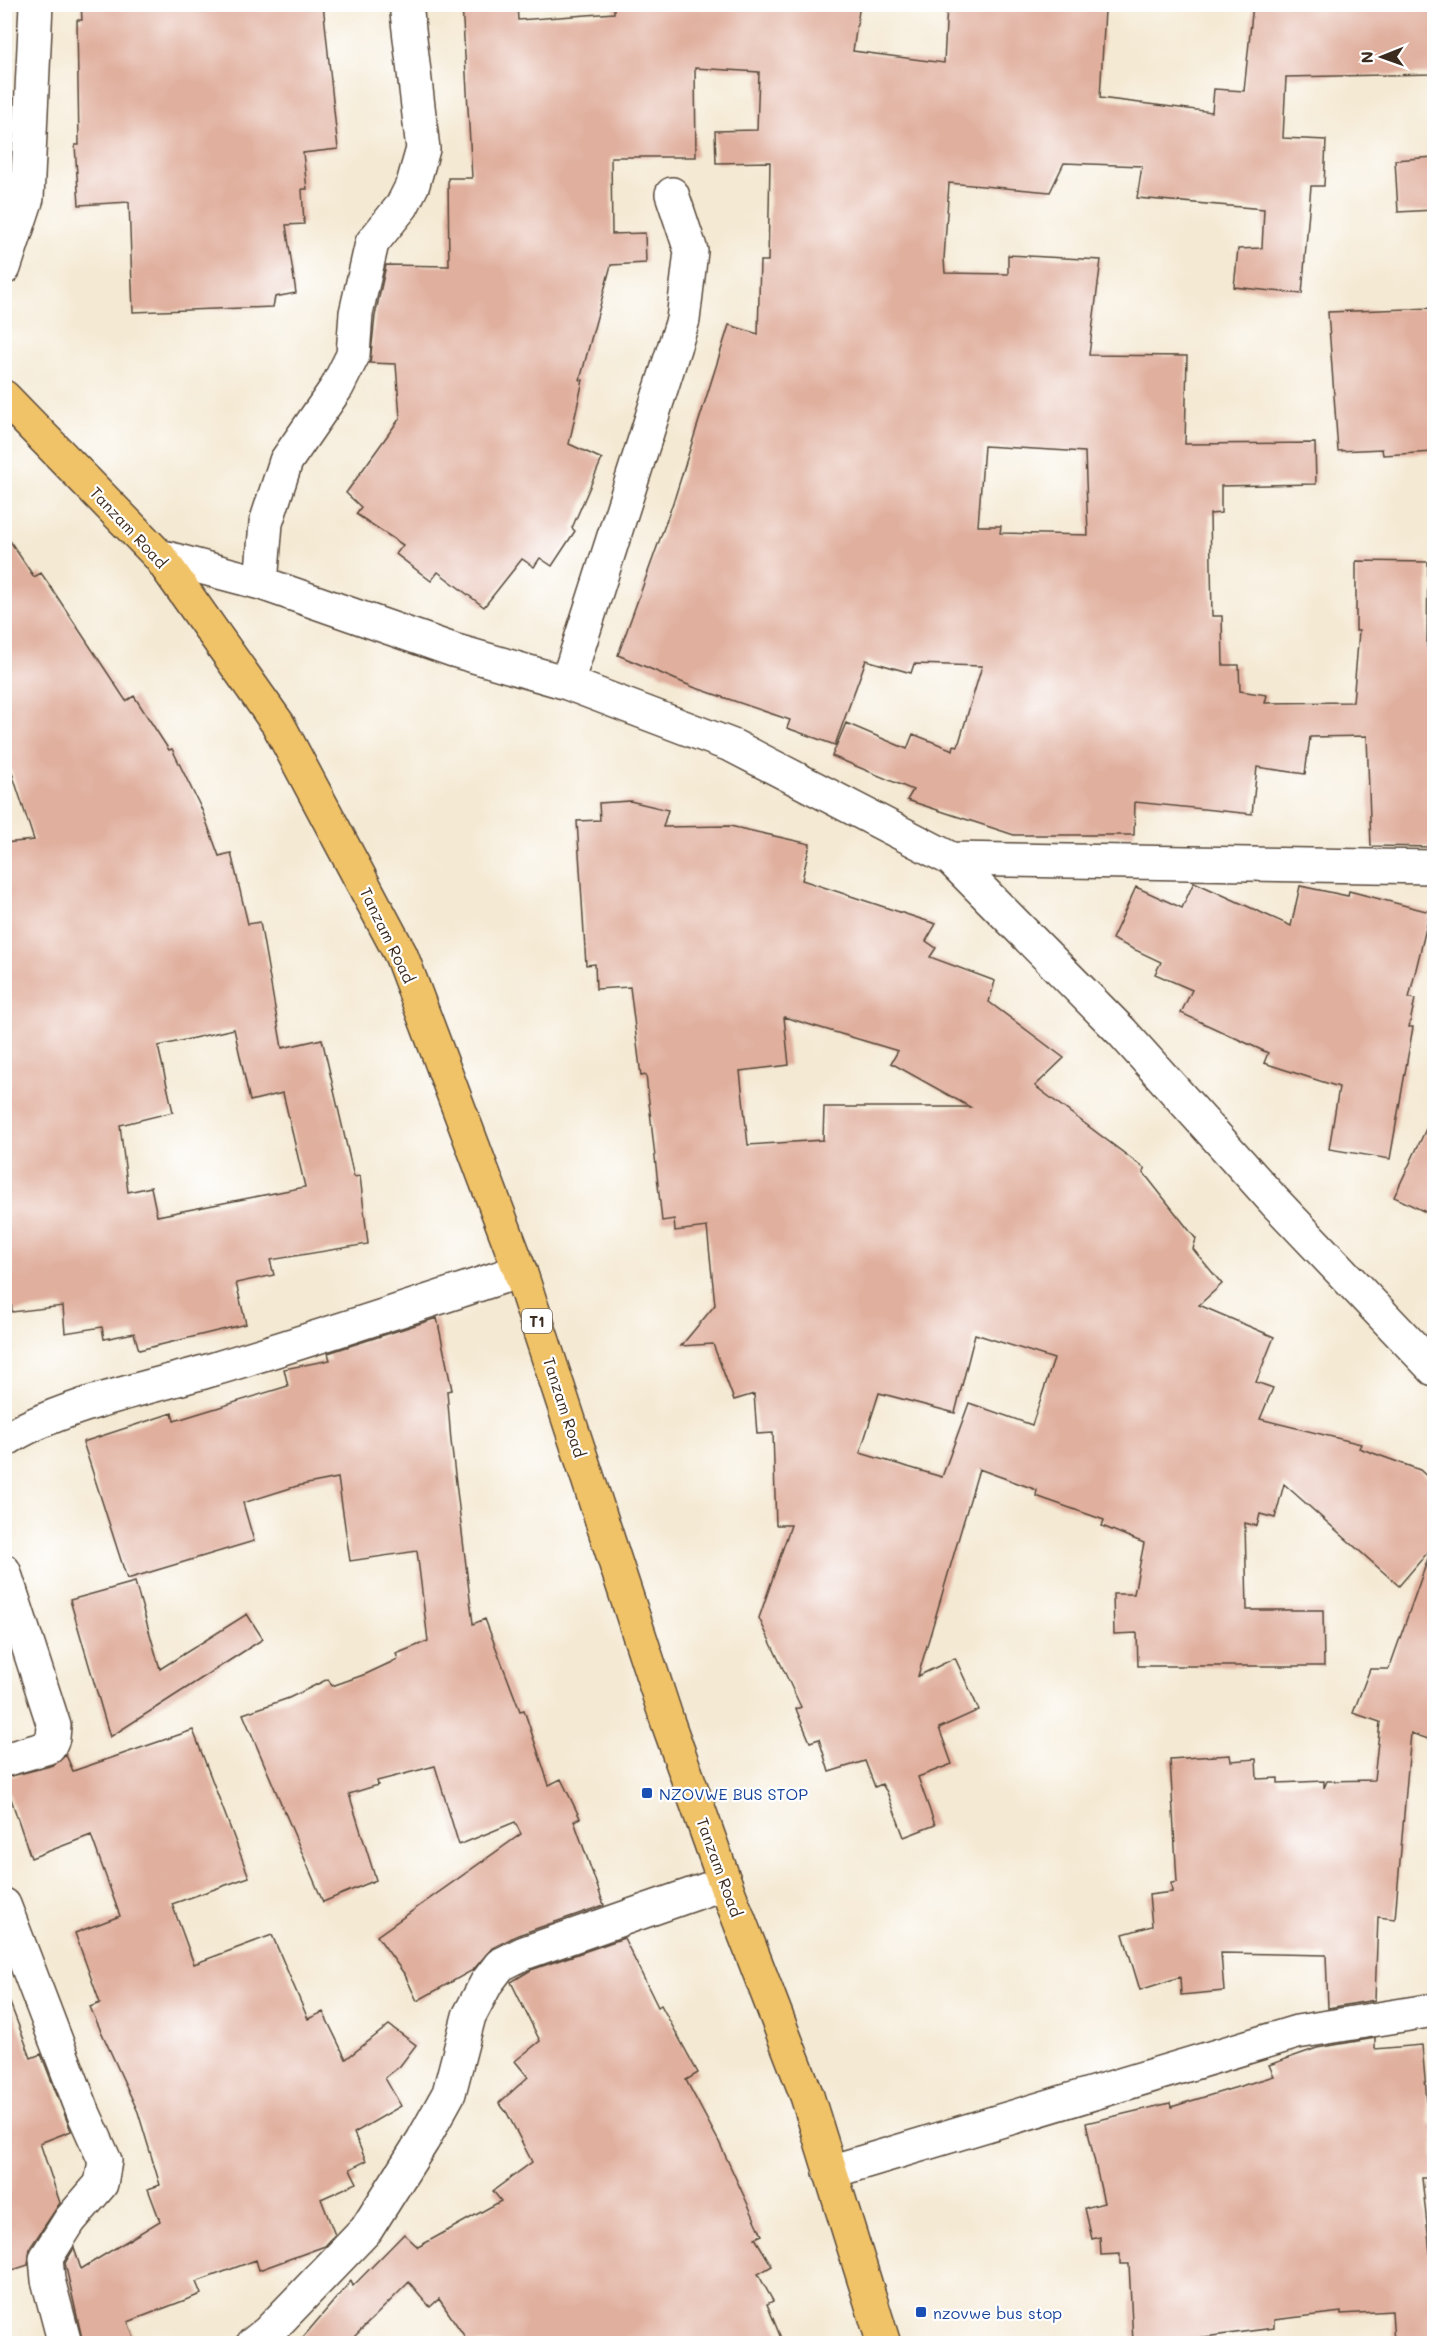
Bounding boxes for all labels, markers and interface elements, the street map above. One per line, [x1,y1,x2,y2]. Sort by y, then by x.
north arrow [1352,27,1412,87]
text: N [1356,51,1377,64]
street label: Tanzam Road [86,482,172,572]
street label: Tanzam Road [356,884,420,986]
road number: T1 [522,1309,552,1333]
street label: Tanzam Road [539,1354,591,1460]
place label: NZOVWE BUS STOP [659,1783,808,1804]
marker: NZOVWE BUS STOP [640,1786,654,1800]
street label: Tanzam Road [692,1814,748,1920]
place label: nzovwe bus stop [933,2302,1062,2323]
marker: nzovwe bus stop [914,2305,928,2319]

